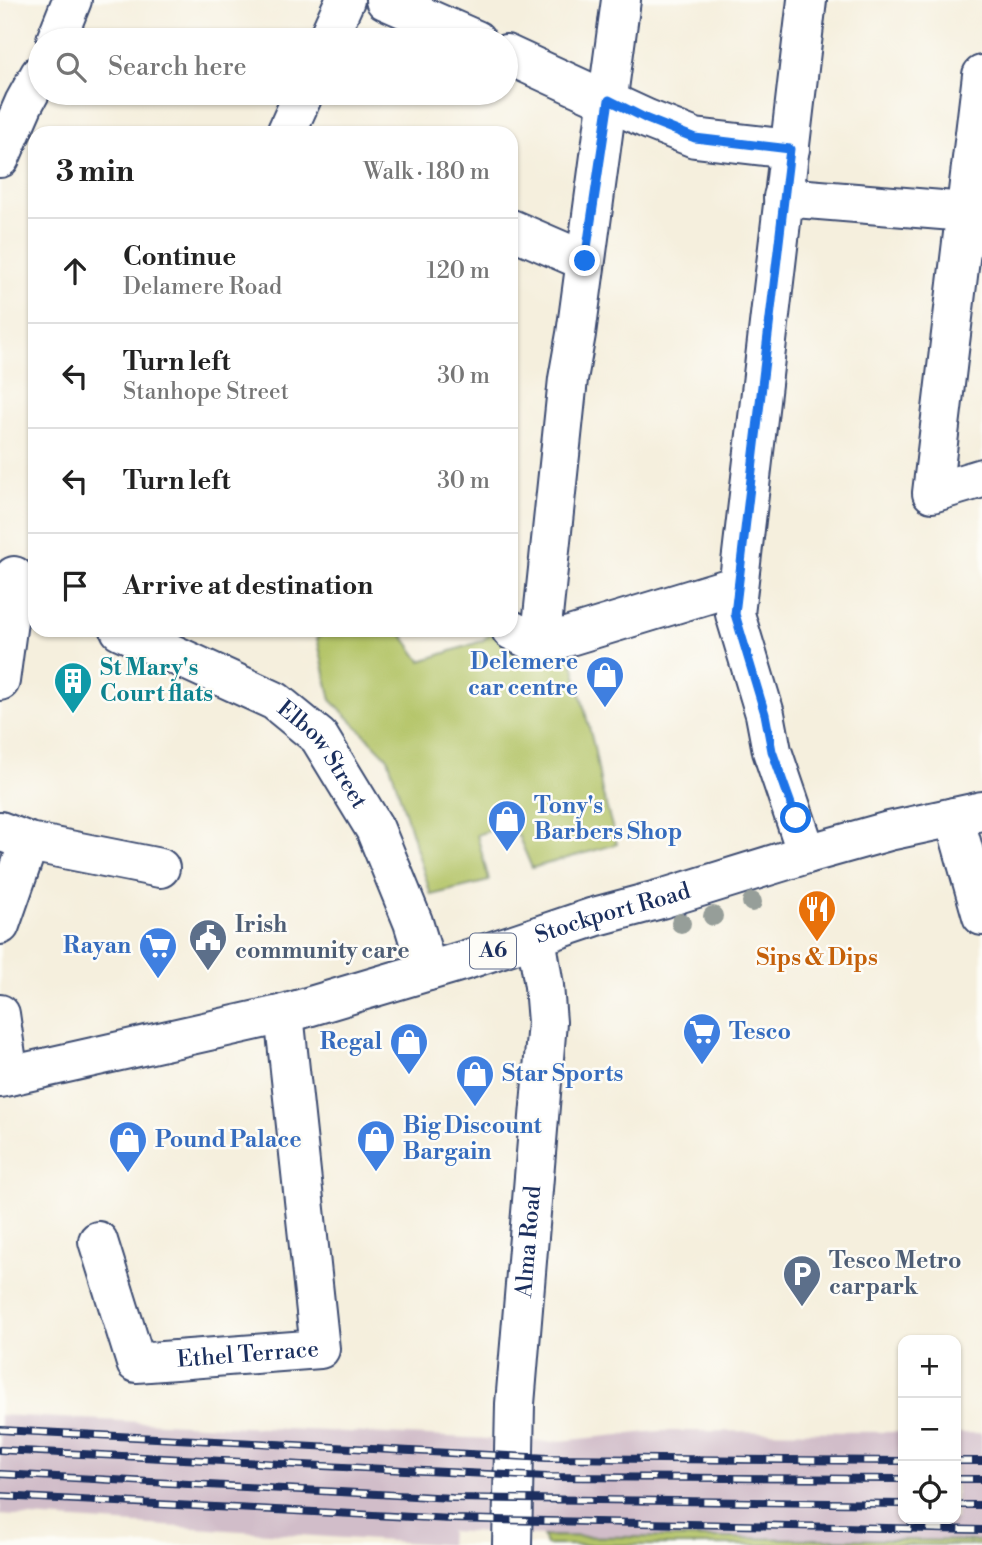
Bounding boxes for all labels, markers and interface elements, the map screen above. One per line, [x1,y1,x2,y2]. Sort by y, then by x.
search box [28,28,518,105]
icon: search [52,48,90,86]
text: Search here [108,51,247,83]
text: 3 min [56,153,134,191]
text: Walk · 180 m [363,158,490,186]
text: Continue [123,241,236,273]
route end [569,245,600,276]
icon: ahead [56,252,94,290]
text: 120 m [426,257,490,285]
text: Delamere Road [123,273,282,301]
text: Turn left [123,346,231,378]
icon: left [56,357,94,395]
text: 30 m [437,362,490,390]
text: Stanhope Street [123,378,289,406]
icon: left [56,462,94,500]
text: Turn left [123,465,231,497]
text: 30 m [437,467,490,495]
icon: arrive [56,567,94,605]
text: Arrive at destination [123,570,373,602]
place label: Delemere car centre [468,648,578,702]
place label: St Mary's Court flats [100,654,213,708]
shop icon: Delemere car centre [584,654,626,709]
building icon: St Mary's Court flats [52,660,94,715]
street label: Elbow Street [271,694,373,814]
place label: Tony's Barbers Shop [534,792,682,846]
shop icon: Tony's Barbers Shop [486,798,528,853]
route start [780,802,811,833]
street label: Stockport Road [531,877,694,950]
restaurant icon: Sips & Dips [796,888,838,943]
place label: Irish community care [235,911,409,965]
public building icon: Irish community care [187,917,229,972]
supermarket icon: Rayan [137,925,179,980]
place label: Rayan [63,932,131,960]
road number: A6 [470,934,516,968]
place label: Sips & Dips [756,944,878,972]
supermarket icon: Tesco [681,1011,723,1066]
place label: Tesco [729,1018,791,1046]
shop icon: Regal [388,1021,430,1076]
place label: Regal [320,1028,382,1056]
shop icon: Star Sports [454,1053,496,1108]
place label: Star Sports [502,1060,623,1088]
place label: Big Discount Bargain [403,1112,543,1166]
shop icon: Big Discount Bargain [355,1118,397,1173]
shop icon: Pound Palace [107,1119,149,1174]
place label: Pound Palace [155,1126,302,1154]
street label: Alma Road [510,1184,547,1300]
place label: Tesco Metro carpark [829,1247,962,1301]
parking icon: Tesco Metro carpark [781,1253,823,1308]
street label: Ethel Terrace [176,1335,320,1374]
map controls [898,1335,961,1524]
button: + [898,1335,961,1398]
button: − [898,1398,961,1461]
button: locate [898,1461,961,1524]

